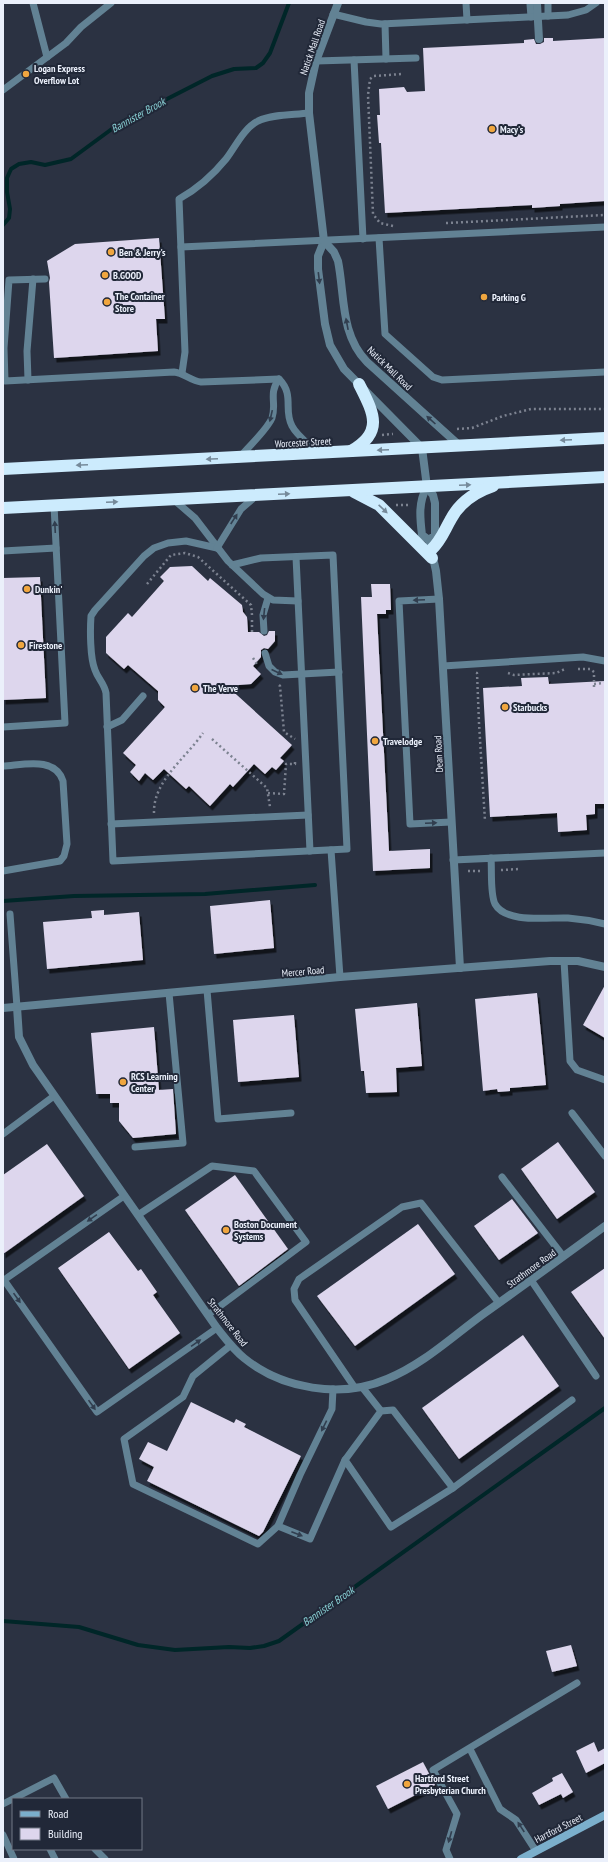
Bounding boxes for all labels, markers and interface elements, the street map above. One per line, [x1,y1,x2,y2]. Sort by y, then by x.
street label: Natick Mall Road [297,18,328,77]
place label: Logan Express Overflow Lot [34,62,85,87]
marker: Logan Express Overflow Lot [21,69,31,79]
water label: Bannister Brook [108,93,169,136]
place label: Macy's [500,123,524,136]
marker: Macy's [487,124,497,134]
place label: Ben & Jerry's [119,246,166,259]
marker: Ben & Jerry's [106,247,116,257]
place label: B.GOOD [113,269,142,282]
marker: B.GOOD [100,270,110,280]
one-way arrow [316,272,322,284]
place label: The Container Store [115,290,165,315]
place label: Parking G [492,291,526,304]
marker: Parking G [479,292,489,302]
marker: The Container Store [102,297,112,307]
one-way arrow [343,318,349,330]
street label: Natick Mall Road [364,344,415,393]
one-way arrow [268,409,274,422]
one-way arrow [426,415,437,424]
street label: Worcester Street [274,435,332,450]
one-way arrow [560,437,572,444]
one-way arrow [377,446,389,453]
one-way arrow [206,455,218,462]
one-way arrow [76,462,88,469]
one-way arrow [459,481,471,488]
one-way arrow [278,490,290,497]
one-way arrow [106,499,118,506]
one-way arrow [378,504,388,513]
one-way arrow [230,513,238,524]
one-way arrow [51,521,58,533]
place label: Dunkin' [35,583,62,596]
marker: Dunkin' [22,584,32,594]
one-way arrow [413,596,425,603]
one-way arrow [261,608,267,620]
place label: Firestone [29,639,62,652]
marker: Firestone [16,640,26,650]
one-way arrow [272,669,283,675]
place label: The Verve [203,682,238,695]
marker: The Verve [190,683,200,693]
place label: Starbucks [513,701,548,714]
marker: Starbucks [500,702,510,712]
place label: Travelodge [383,735,422,748]
street label: Dean Road [431,735,446,773]
marker: Travelodge [370,736,380,746]
one-way arrow [425,820,437,827]
street label: Mercer Road [281,963,325,980]
place label: RCS Learning Center [131,1070,178,1095]
marker: RCS Learning Center [118,1077,128,1087]
one-way arrow [87,1214,98,1222]
place label: Boston Document Systems [234,1218,297,1243]
marker: Boston Document Systems [221,1225,231,1235]
street label: Strathmore Road [504,1246,559,1291]
one-way arrow [13,1293,21,1304]
street label: Strathmore Road [205,1296,251,1349]
one-way arrow [191,1339,202,1347]
one-way arrow [88,1400,96,1410]
one-way arrow [321,1420,327,1432]
one-way arrow [291,1531,303,1537]
water label: Bannister Brook [299,1582,358,1629]
place label: Hartford Street Presbyterian Church [415,1772,486,1797]
marker: Hartford Street Presbyterian Church [402,1779,412,1789]
legend [12,1798,142,1850]
text: Road [48,1806,68,1821]
street label: Hartford Street [532,1811,584,1846]
one-way arrow [517,1821,524,1833]
text: Building [48,1826,83,1841]
one-way arrow [447,1831,453,1843]

